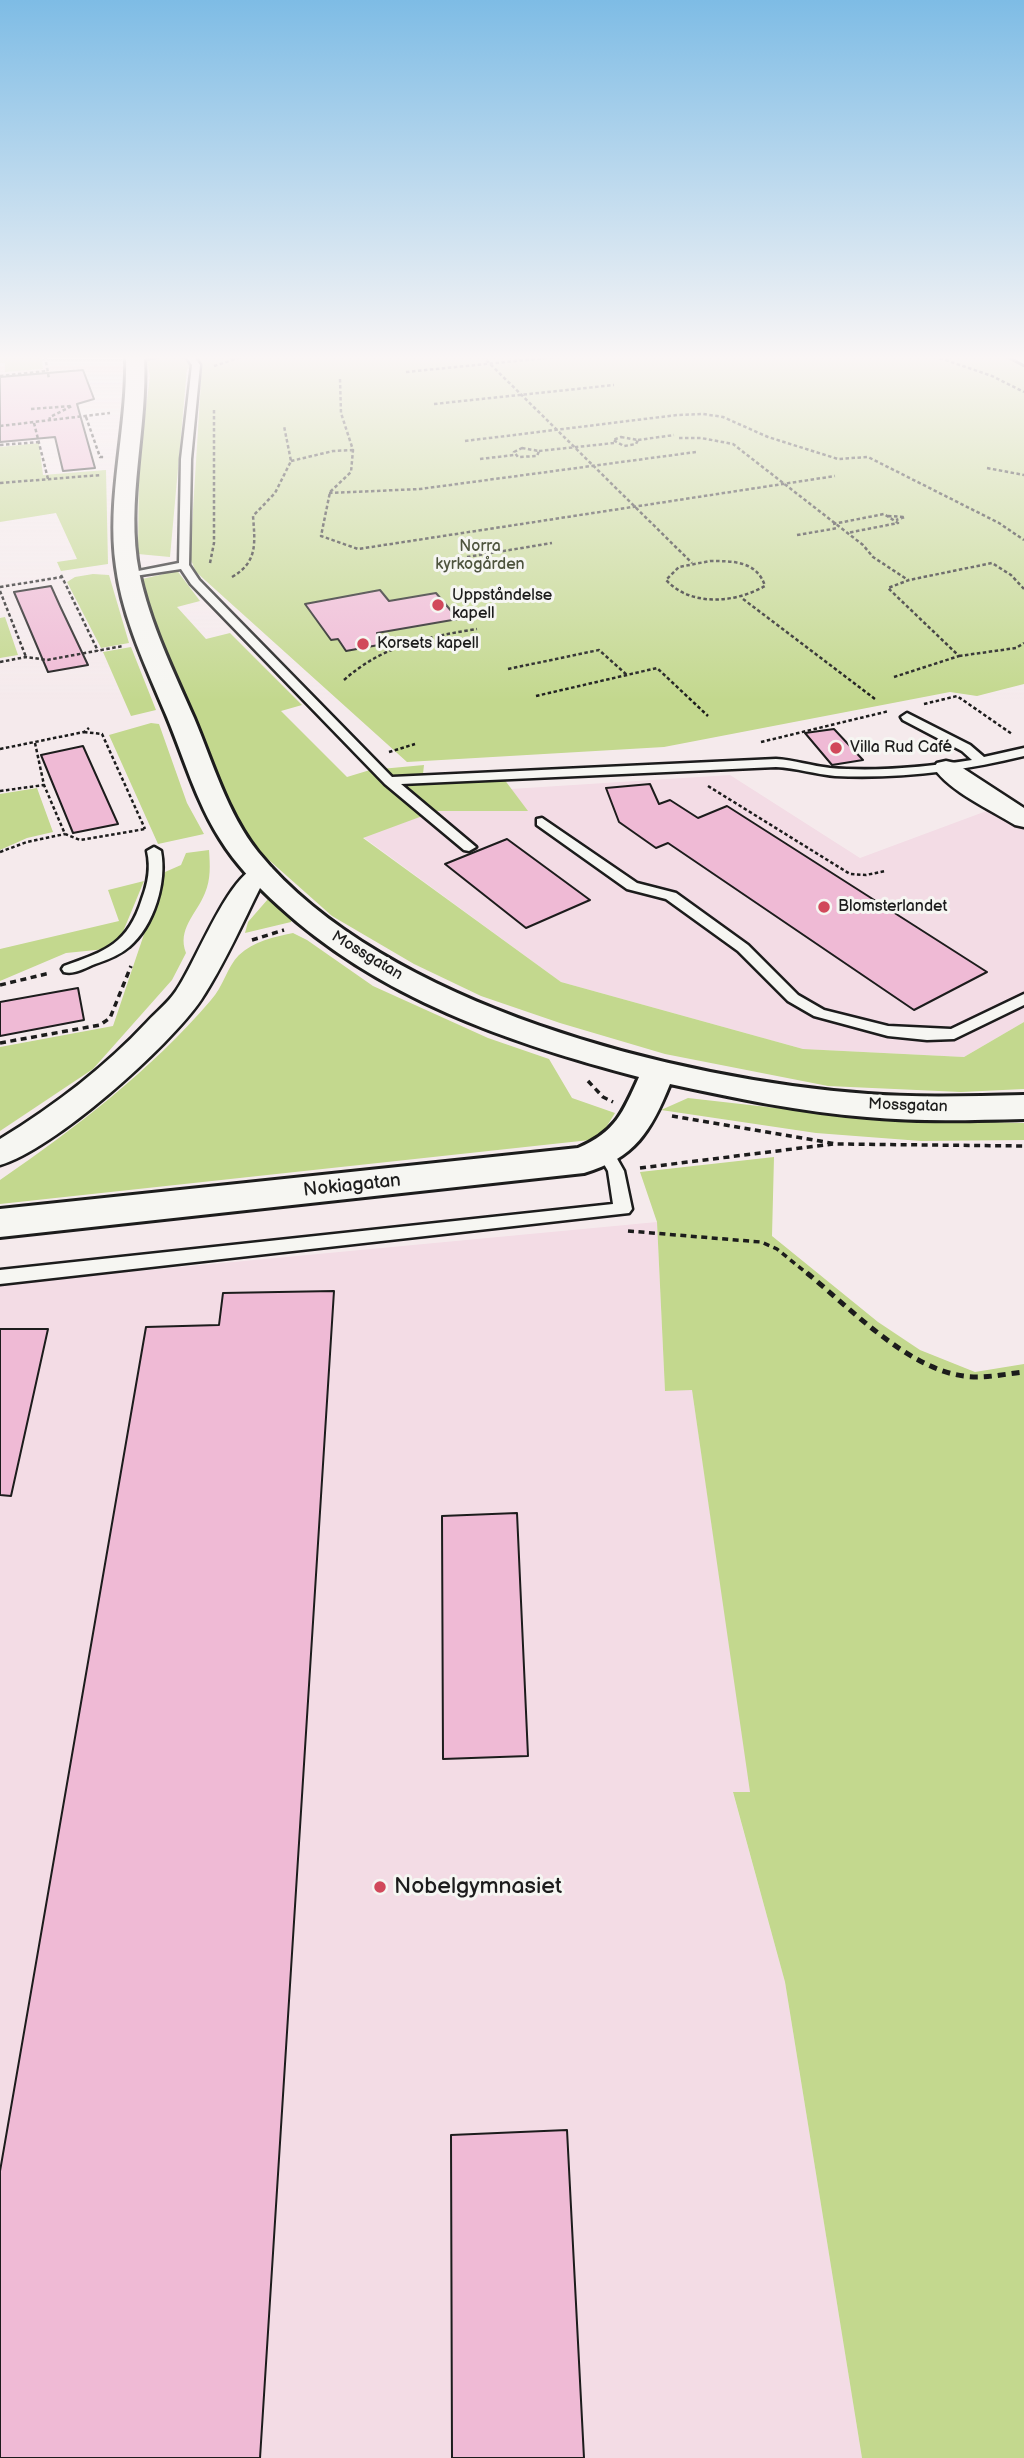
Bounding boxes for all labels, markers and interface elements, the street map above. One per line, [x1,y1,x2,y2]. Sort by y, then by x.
park label: Norra kyrkogården [435,537,525,575]
place label: Uppståndelse kapell [452,586,552,624]
marker: Uppståndelse kapell [430,597,446,613]
place label: Korsets kapell [377,634,479,654]
marker: Korsets kapell [355,636,371,652]
place label: Villa Rud Café [850,738,952,758]
marker: Villa Rud Café [828,740,844,756]
place label: Blomsterlandet [838,897,947,917]
marker: Blomsterlandet [816,899,832,915]
street label: Mossgatan [328,927,406,985]
street label: Mossgatan [868,1095,948,1117]
street label: Nokiagatan [302,1170,402,1202]
place label: Nobelgymnasiet [394,1873,562,1901]
marker: Nobelgymnasiet [372,1879,388,1895]

